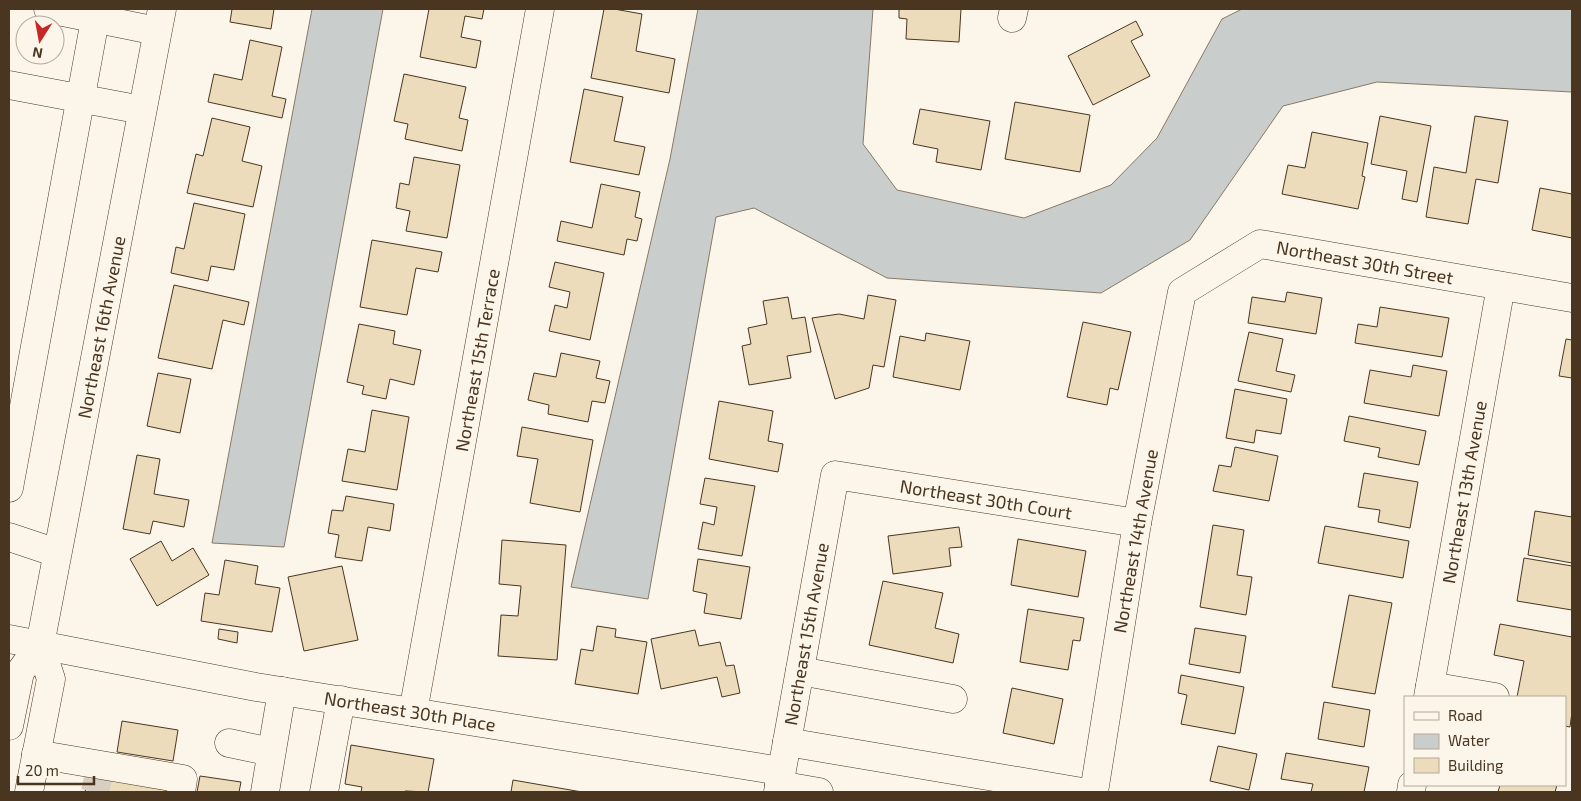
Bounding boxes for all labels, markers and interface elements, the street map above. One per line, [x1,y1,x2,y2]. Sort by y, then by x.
north arrow [15,15,65,65]
text: N [31,44,44,63]
street label: Northeast 16th Avenue [72,234,130,420]
street label: Northeast 30th Street [1275,236,1455,288]
street label: Northeast 15th Terrace [450,267,504,453]
street label: Northeast 13th Avenue [1437,399,1491,585]
street label: Northeast 14th Avenue [1108,447,1162,635]
street label: Northeast 30th Court [898,475,1074,523]
street label: Northeast 15th Avenue [779,541,833,727]
street label: Northeast 30th Place [323,687,497,735]
legend [1404,696,1566,786]
text: Road [1448,706,1483,724]
text: Water [1448,731,1490,749]
scale bar [18,754,94,786]
text: Building [1448,756,1504,774]
text: 20 m [25,761,59,779]

